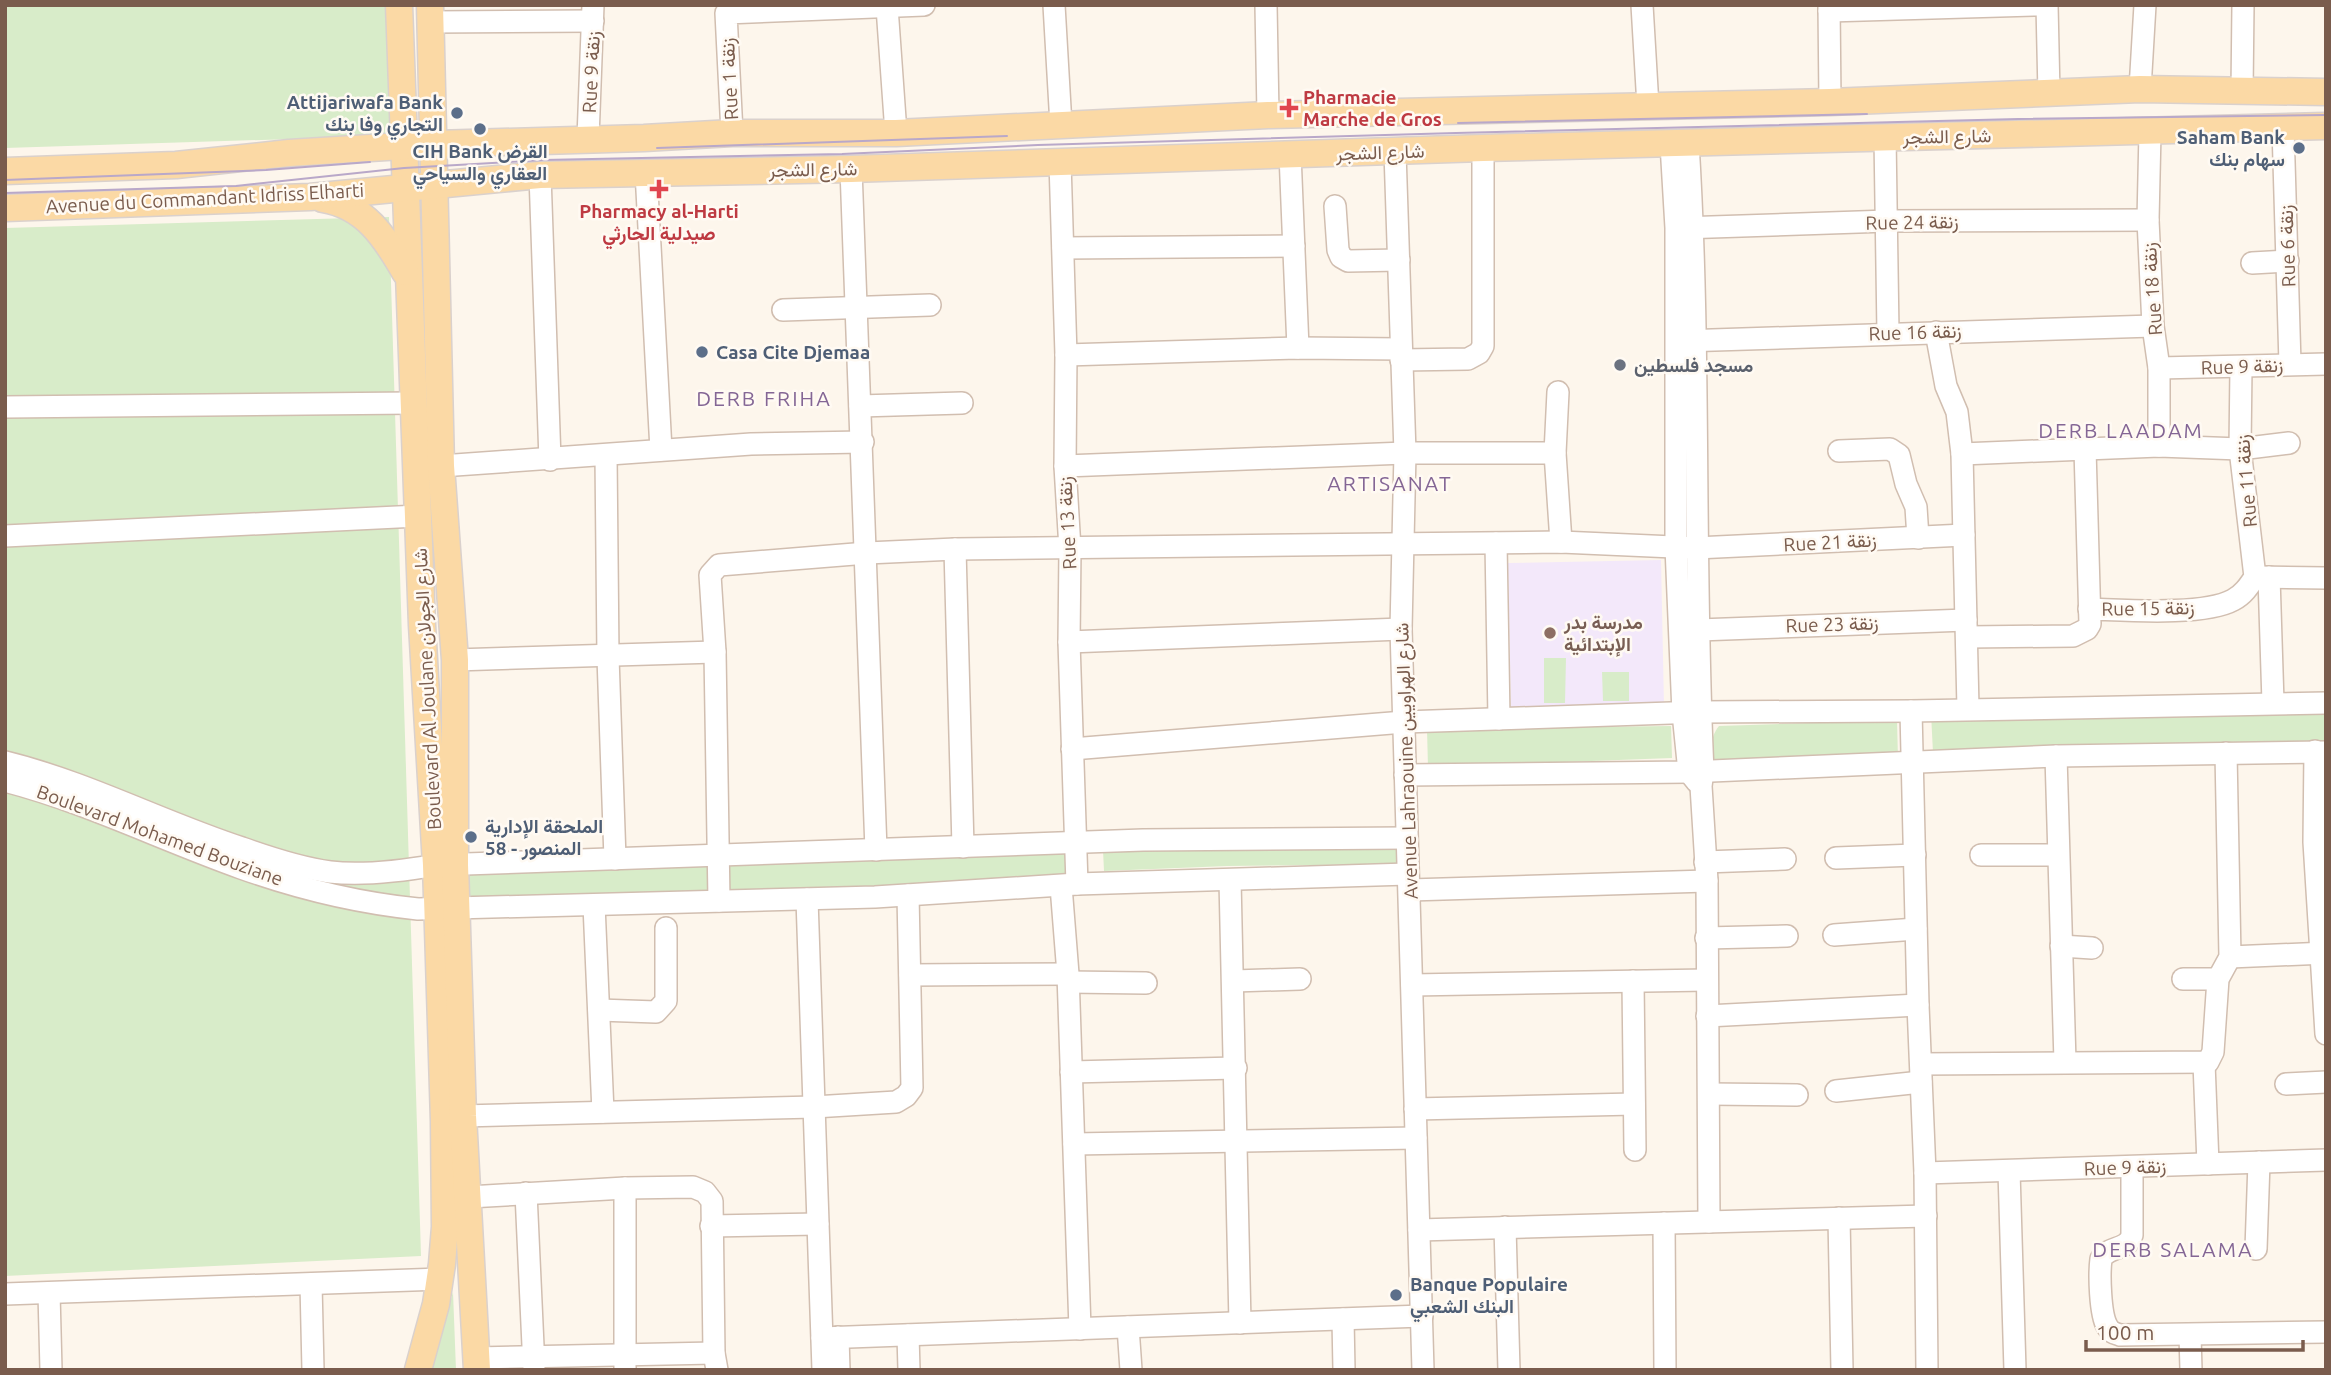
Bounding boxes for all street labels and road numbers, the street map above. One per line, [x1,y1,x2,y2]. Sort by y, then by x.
street label: Rue 9 زنقة [578,30,605,114]
street label: Rue 1 زنقة [716,37,743,121]
street label: شارع الشجر [1901,124,1992,150]
street label: شارع الشجر [1334,139,1425,167]
street label: شارع الشجر [767,157,858,183]
street label: Avenue du Commandant Idriss Elharti [45,179,365,217]
street label: Rue 6 زنقة [2275,204,2300,288]
street label: Rue 24 زنقة [1865,210,1959,235]
street label: Rue 18 زنقة [2138,242,2167,336]
street label: Rue 16 زنقة [1868,319,1962,346]
street label: Rue 9 زنقة [2200,354,2284,379]
street label: Rue 11 زنقة [2231,434,2262,528]
street label: Rue 13 زنقة [1054,476,1081,570]
street label: Rue 21 زنقة [1783,529,1877,556]
street label: Boulevard Al Joulane شارع الجولان [409,547,447,830]
street label: Rue 15 زنقة [2101,596,2195,621]
street label: Rue 23 زنقة [1785,611,1879,638]
street label: Avenue Lahraouine شارع الهراويين [1390,622,1424,900]
street label: Boulevard Mohamed Bouziane [34,780,286,890]
street label: Rue 9 زنقة [2083,1155,2167,1180]

